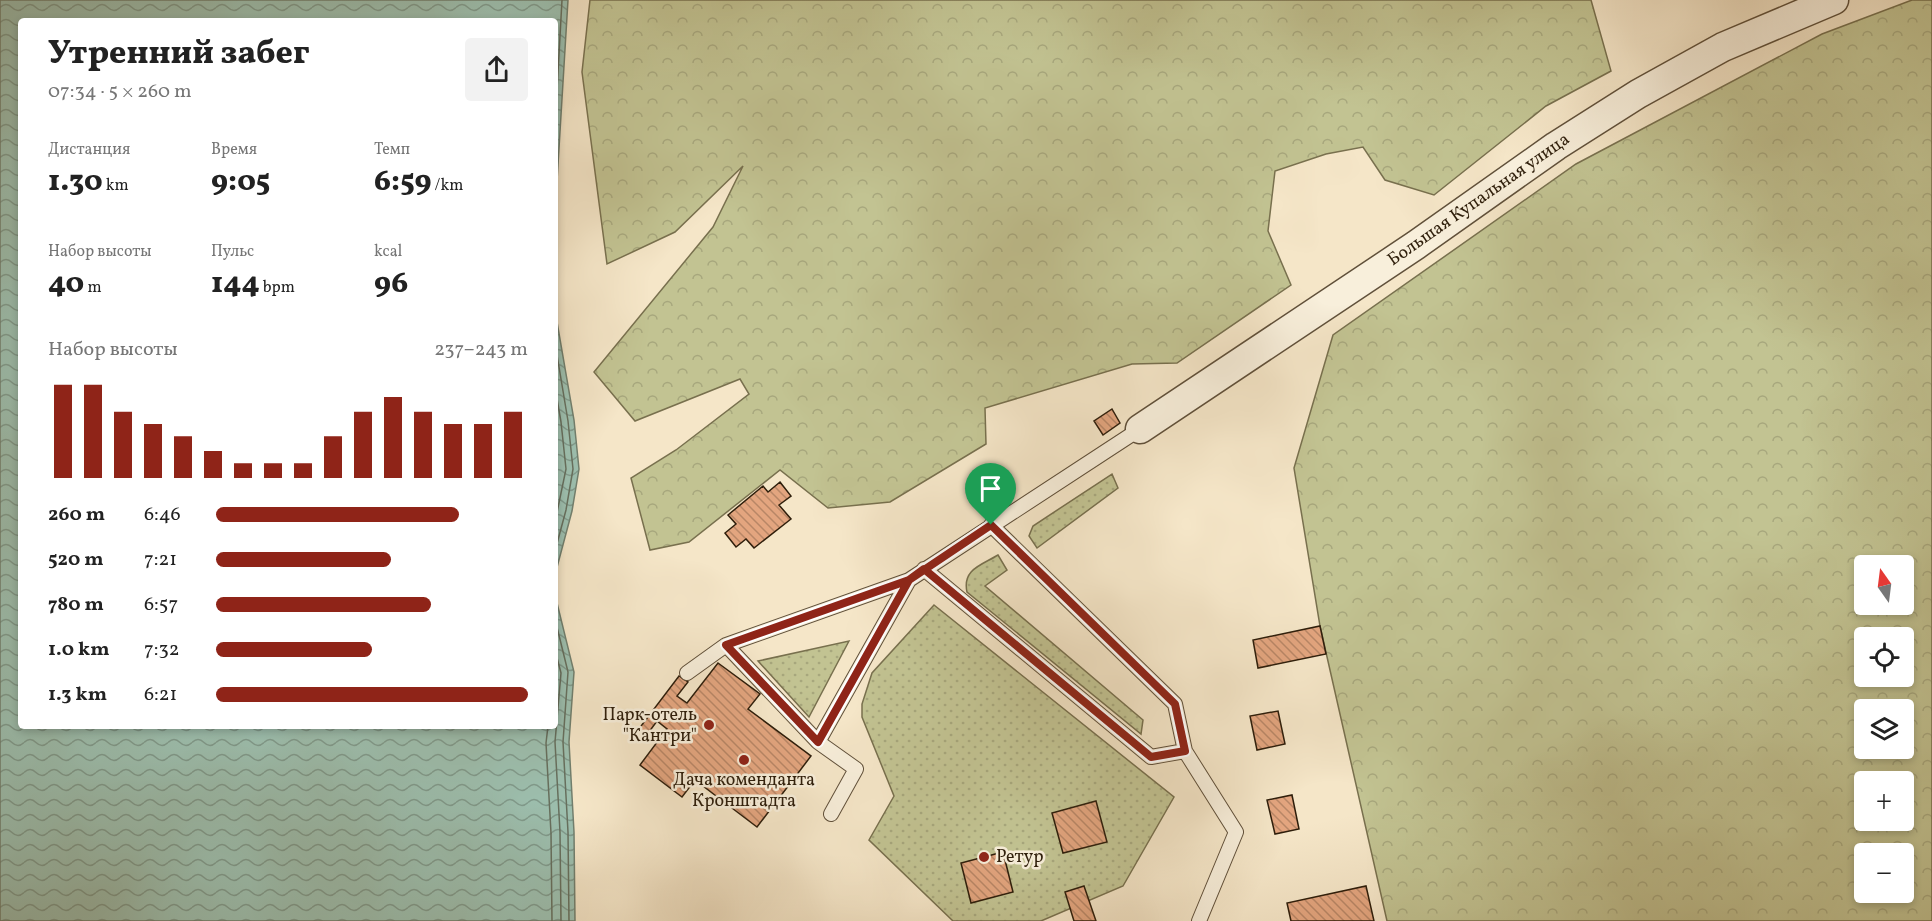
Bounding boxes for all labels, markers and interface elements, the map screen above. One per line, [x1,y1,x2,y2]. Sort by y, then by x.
text: Утренний забег [48,32,309,78]
button: share [465,38,528,101]
text: 07:34 · 5 × 260 m [48,78,192,106]
street label: Большая Купальная улица [1383,127,1575,273]
text: Дистанция [48,139,130,161]
text: Время [211,139,257,161]
text: Темп [374,139,410,161]
text: 1.30 [48,161,103,203]
text: 9:05 [211,161,270,203]
text: 6:59 [374,161,431,203]
text: km [103,175,129,197]
text: /km [431,175,463,197]
text: Набор высоты [48,241,152,263]
text: Пульс [211,241,254,263]
text: kcal [374,241,402,263]
text: 40 [48,263,84,305]
text: 144 [211,263,260,305]
text: 96 [374,263,408,305]
text: m [84,277,102,299]
text: bpm [260,277,295,299]
text: Набор высоты [48,336,178,364]
text: 237–243 m [434,336,528,364]
pin [965,463,1016,525]
icon: arrive [974,472,1007,505]
text: 260 m [48,501,105,529]
text: 6:46 [144,501,181,529]
text: 520 m [48,546,104,574]
text: 7:21 [144,546,177,574]
north arrow [1854,555,1914,615]
map controls [1854,555,1914,903]
text: 780 m [48,591,104,619]
text: 6:57 [144,591,178,619]
button: locate [1854,627,1914,687]
text: 1.0 km [48,636,110,664]
text: 7:32 [144,636,179,664]
text: 1.3 km [48,681,107,709]
text: 6:21 [144,681,177,709]
button: layers [1854,699,1914,759]
place label: Парк-отель "Кантри" [603,703,697,749]
marker: Парк-отель "Кантри" [702,718,716,732]
marker: Дача коменданта Кронштадта [737,753,751,767]
place label: Дача коменданта Кронштадта [673,768,815,814]
button: + [1854,771,1914,831]
button: − [1854,843,1914,903]
place label: Ретур [996,845,1044,870]
marker: Ретур [977,850,991,864]

